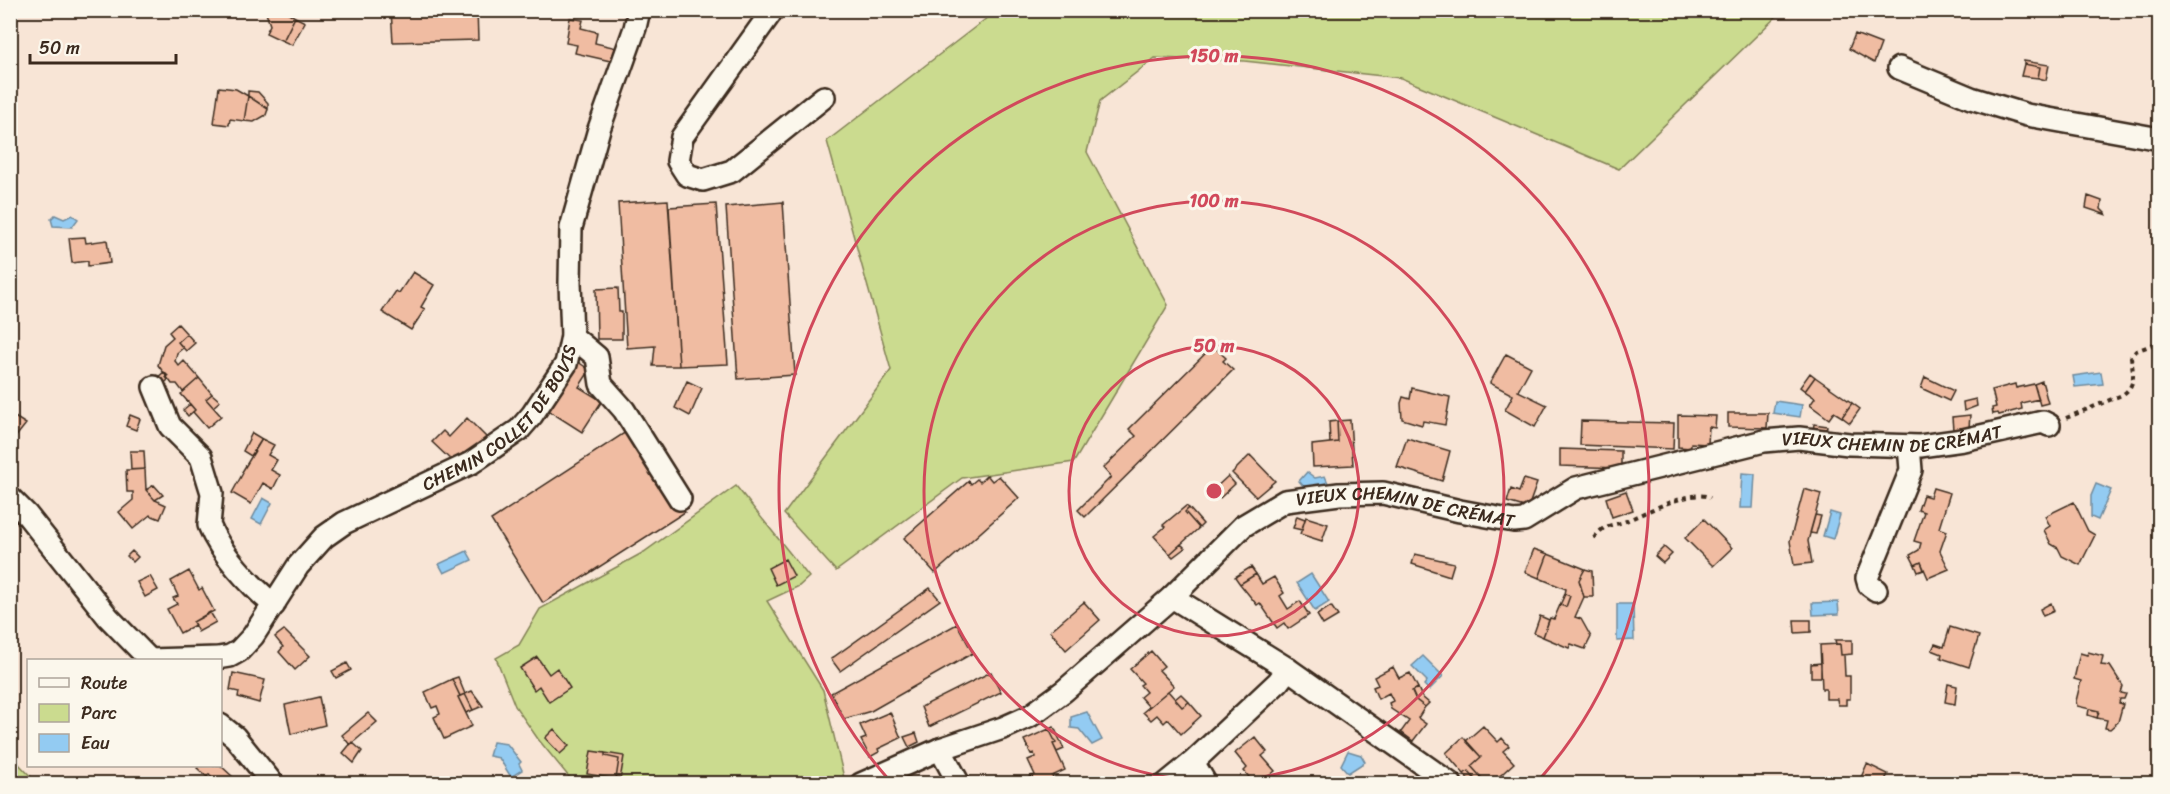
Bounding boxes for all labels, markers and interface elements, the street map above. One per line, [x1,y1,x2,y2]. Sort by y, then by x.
scale bar [30,27,176,65]
text: 50 m [39,32,80,64]
text: 150 m [1190,40,1238,72]
text: 100 m [1190,185,1239,217]
text: 50 m [1194,330,1235,362]
street label: CHEMIN COLLET DE BOVIS [417,342,586,500]
street label: VIEUX CHEMIN DE CRÉMAT [1781,415,2006,462]
street label: VIEUX CHEMIN DE CRÉMAT [1294,477,1518,537]
centre of rings [1204,481,1224,501]
legend [27,659,222,767]
text: Route [81,667,128,699]
text: Parc [81,697,117,729]
text: Eau [81,727,110,759]

